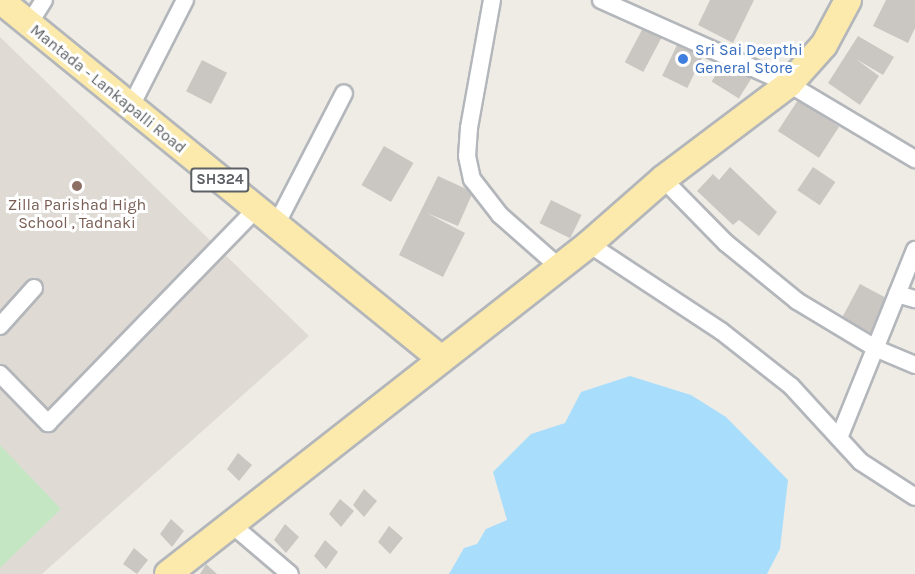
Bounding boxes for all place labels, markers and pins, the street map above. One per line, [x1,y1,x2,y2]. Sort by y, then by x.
place label: Sri Sai Deepthi General Store [695,40,803,78]
marker: Sri Sai Deepthi General Store [676,52,690,66]
marker: Zilla Parishad High School , Tadnaki [70,179,84,193]
place label: Zilla Parishad High School , Tadnaki [8,195,146,233]

